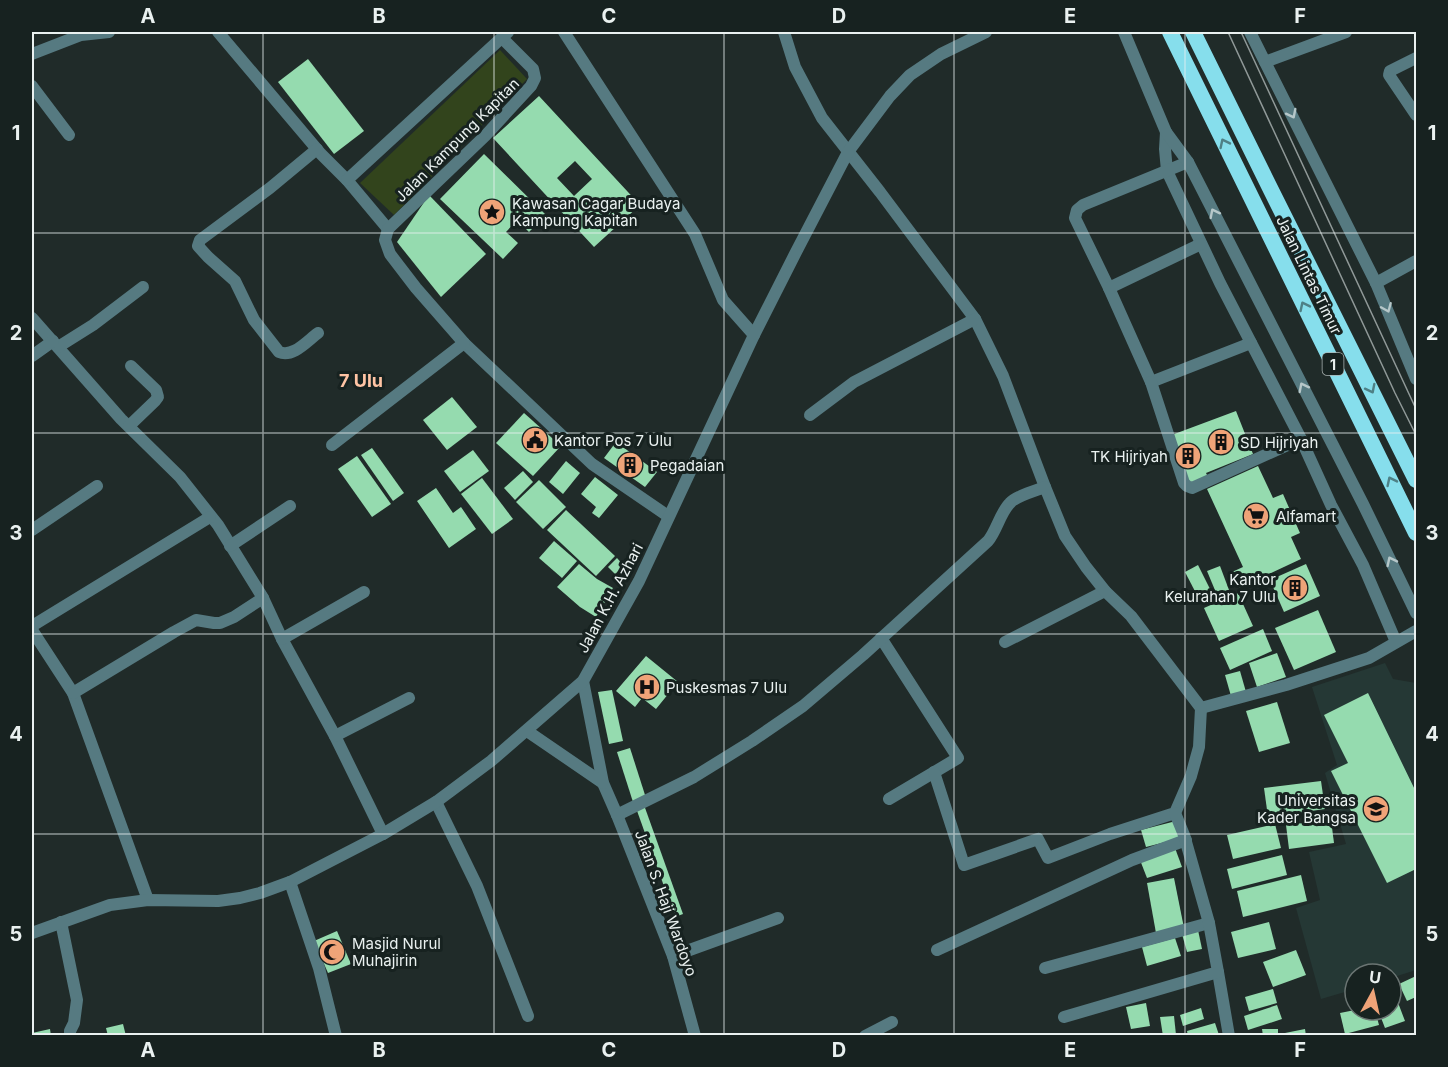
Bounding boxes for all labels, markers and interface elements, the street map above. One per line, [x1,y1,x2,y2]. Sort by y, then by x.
text: A [141,4,156,28]
text: B [372,4,386,28]
text: C [602,4,616,28]
text: D [832,4,846,28]
text: E [1064,4,1076,28]
text: F [1294,4,1306,28]
street label: Jalan Kampung Kapitan [391,74,523,206]
one-way arrow [1284,108,1296,119]
text: 1 [12,121,20,145]
text: 1 [1428,121,1436,145]
one-way arrow [1220,139,1232,150]
place label: Kawasan Cagar Budaya Kampung Kapitan [512,194,680,230]
place icon: Kawasan Cagar Budaya Kampung Kapitan [477,197,507,227]
one-way arrow [1210,209,1221,220]
street label: Jalan Lintas Timur [1272,213,1346,338]
one-way arrow [1300,301,1312,312]
one-way arrow [1380,302,1392,313]
text: 2 [10,321,22,345]
text: 2 [1426,321,1438,345]
road number: 1 [1322,353,1344,375]
district label: 7 Ulu [339,370,383,391]
one-way arrow [1363,382,1375,393]
one-way arrow [1299,383,1310,393]
public building icon: Kantor Pos 7 Ulu [520,425,550,455]
building icon: SD Hijriyah [1206,427,1236,457]
place label: Kantor Pos 7 Ulu [554,431,672,450]
place label: SD Hijriyah [1240,433,1318,452]
building icon: TK Hijriyah [1173,441,1203,471]
place label: TK Hijriyah [1090,447,1168,466]
building icon: Pegadaian [615,450,645,480]
place label: Pegadaian [650,456,724,475]
one-way arrow [1386,476,1398,487]
supermarket icon: Alfamart [1241,501,1271,531]
place label: Alfamart [1276,507,1336,526]
text: 3 [10,521,22,545]
text: 3 [1426,521,1438,545]
street label: Jalan K.H. Azhari [573,540,647,656]
one-way arrow [1387,556,1398,567]
place label: Kantor Kelurahan 7 Ulu [1164,570,1276,606]
building icon: Kantor Kelurahan 7 Ulu [1280,573,1310,603]
hospital icon: Puskesmas 7 Ulu [632,672,662,702]
place label: Puskesmas 7 Ulu [666,678,787,697]
text: 4 [9,722,23,746]
text: 4 [1425,722,1439,746]
place label: Universitas Kader Bangsa [1257,791,1356,827]
school or university icon: Universitas Kader Bangsa [1361,794,1391,824]
street label: Jalan S. Haji Wardoyo [631,827,701,979]
text: 5 [10,922,22,946]
text: 5 [1426,922,1438,946]
place label: Masjid Nurul Muhajirin [352,934,441,970]
mosque icon: Masjid Nurul Muhajirin [317,937,347,967]
north arrow [1343,962,1403,1022]
text: U [1368,966,1382,988]
text: A [141,1038,156,1062]
text: B [372,1038,386,1062]
text: C [602,1038,616,1062]
text: D [832,1038,846,1062]
text: E [1064,1038,1076,1062]
text: F [1294,1038,1306,1062]

